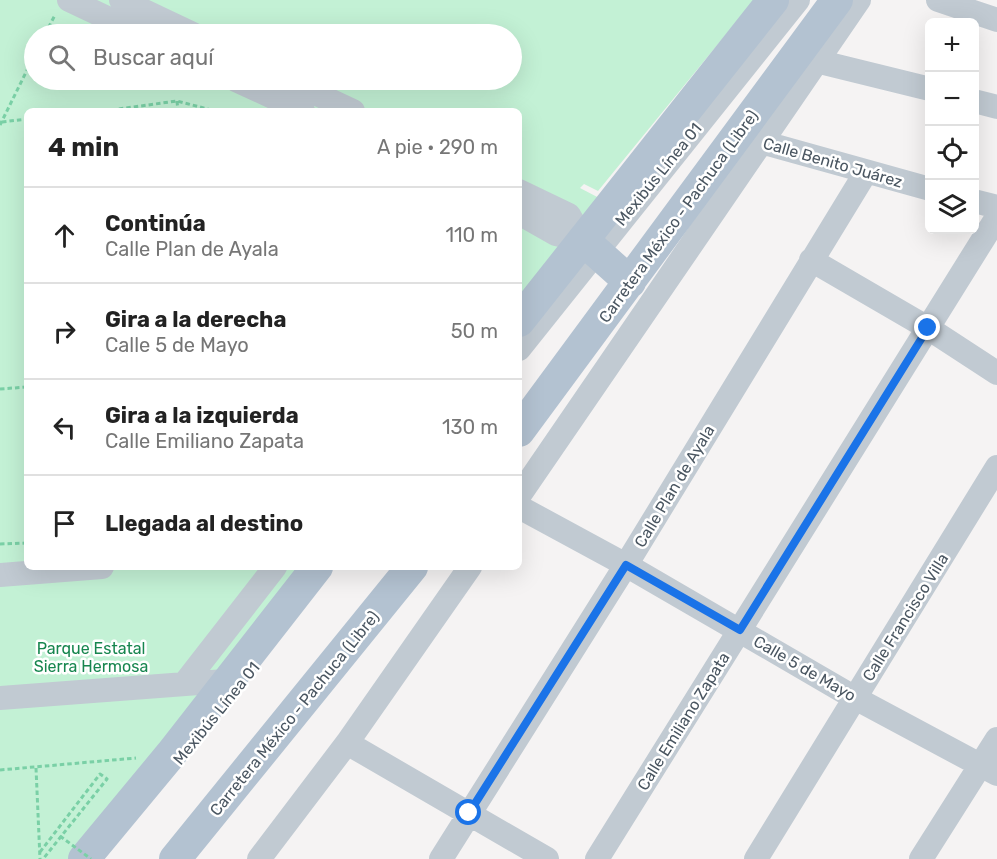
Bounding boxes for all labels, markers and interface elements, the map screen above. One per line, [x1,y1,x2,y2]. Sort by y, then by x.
map controls [925,18,979,234]
button: + [925,18,979,72]
search box [24,24,522,90]
icon: search [45,41,78,74]
text: Buscar aquí [93,44,214,71]
button: − [925,72,979,126]
street label: Carretera México - Pachuca (Libre) [595,106,762,326]
street label: Mexibús Línea 01 [611,119,706,229]
button: locate [925,126,979,180]
text: 4 min [48,132,119,163]
street label: Calle Benito Juárez [761,133,905,191]
text: A pie · 290 m [377,135,498,159]
button: layers [925,180,979,234]
text: Continúa [105,210,206,237]
icon: ahead [48,219,81,252]
text: 110 m [446,223,498,247]
text: Calle Plan de Ayala [105,237,279,261]
text: Gira a la derecha [105,306,286,333]
route end [914,314,940,340]
icon: right [48,315,81,348]
text: 50 m [451,319,498,343]
text: Calle 5 de Mayo [105,333,249,357]
text: Gira a la izquierda [105,402,299,429]
icon: left [48,411,81,444]
text: 130 m [442,415,498,439]
street label: Calle Plan de Ayala [630,422,718,551]
text: Calle Emiliano Zapata [105,429,304,453]
icon: arrive [48,507,81,540]
text: Llegada al destino [105,510,303,537]
street label: Calle Francisco Villa [858,550,952,685]
street label: Carretera México - Pachuca (Libre) [206,607,383,820]
street label: Calle 5 de Mayo [750,631,859,705]
park label: Parque Estatal Sierra Hermosa [34,639,148,676]
street label: Calle Emiliano Zapata [633,649,734,794]
street label: Mexibús Línea 01 [169,658,264,768]
route start [455,799,481,825]

